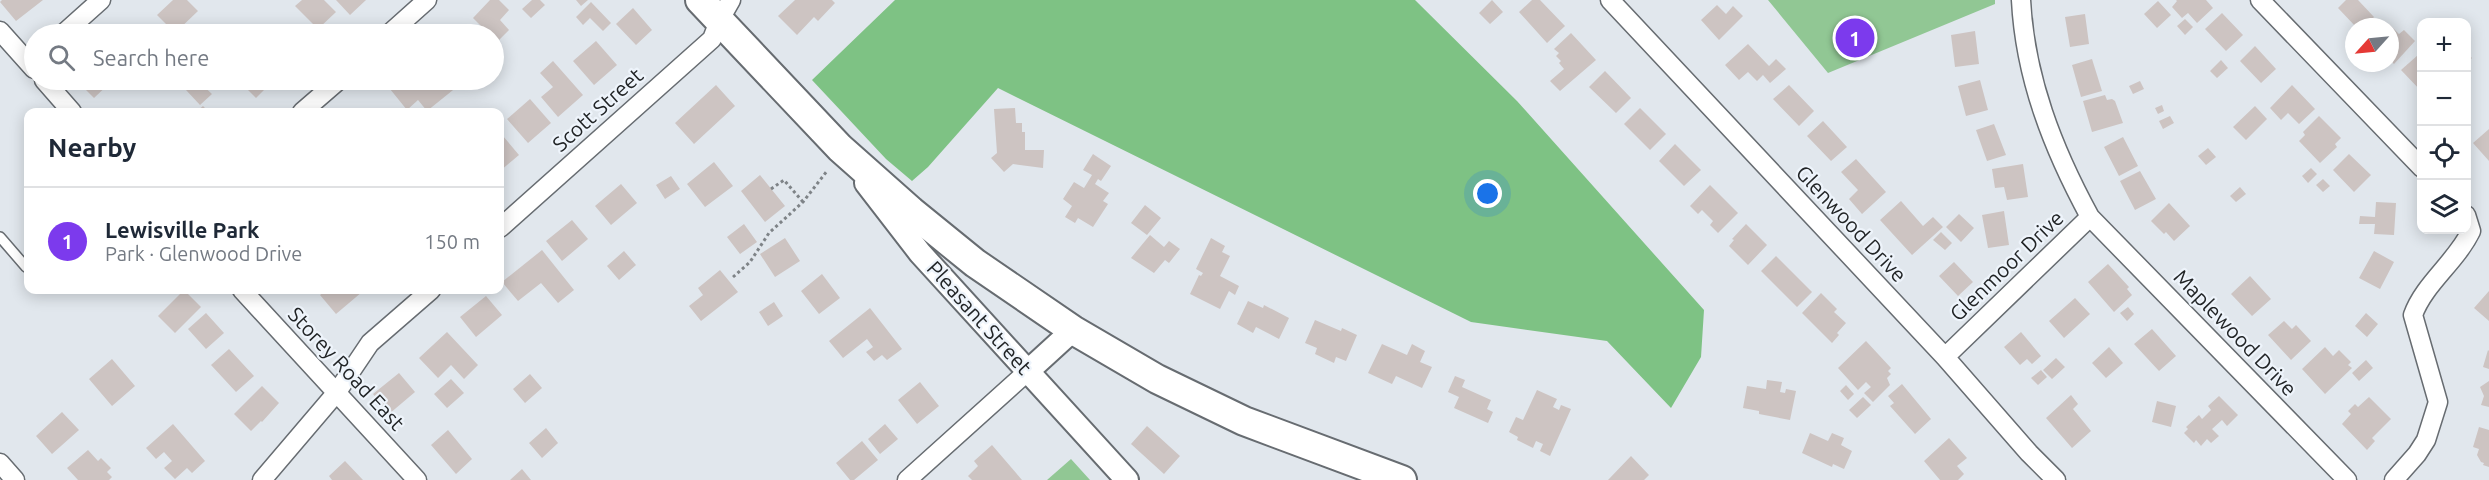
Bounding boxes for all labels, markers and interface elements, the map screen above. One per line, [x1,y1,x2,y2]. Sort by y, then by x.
pin: 1 [1836,15,1874,60]
north arrow [2345,18,2399,72]
map controls [2417,18,2471,234]
button: + [2417,18,2471,72]
search box [24,24,504,90]
icon: search [45,41,78,74]
text: Search here [93,45,209,70]
street label: Scott Street [547,63,647,156]
button: − [2417,72,2471,126]
button: locate [2417,126,2471,180]
text: Nearby [48,133,136,162]
street label: Glenwood Drive [1792,160,1912,287]
your location [1473,179,1502,208]
button: layers [2417,180,2471,234]
street label: Glenmoor Drive [1945,205,2068,325]
text: Lewisville Park [105,217,259,242]
text: 1 [62,230,73,253]
text: 150 m [424,230,480,253]
text: Park · Glenwood Drive [105,242,302,265]
street label: Pleasant Street [923,256,1037,379]
street label: Maplewood Drive [2169,264,2302,400]
street label: Storey Road East [284,302,410,435]

